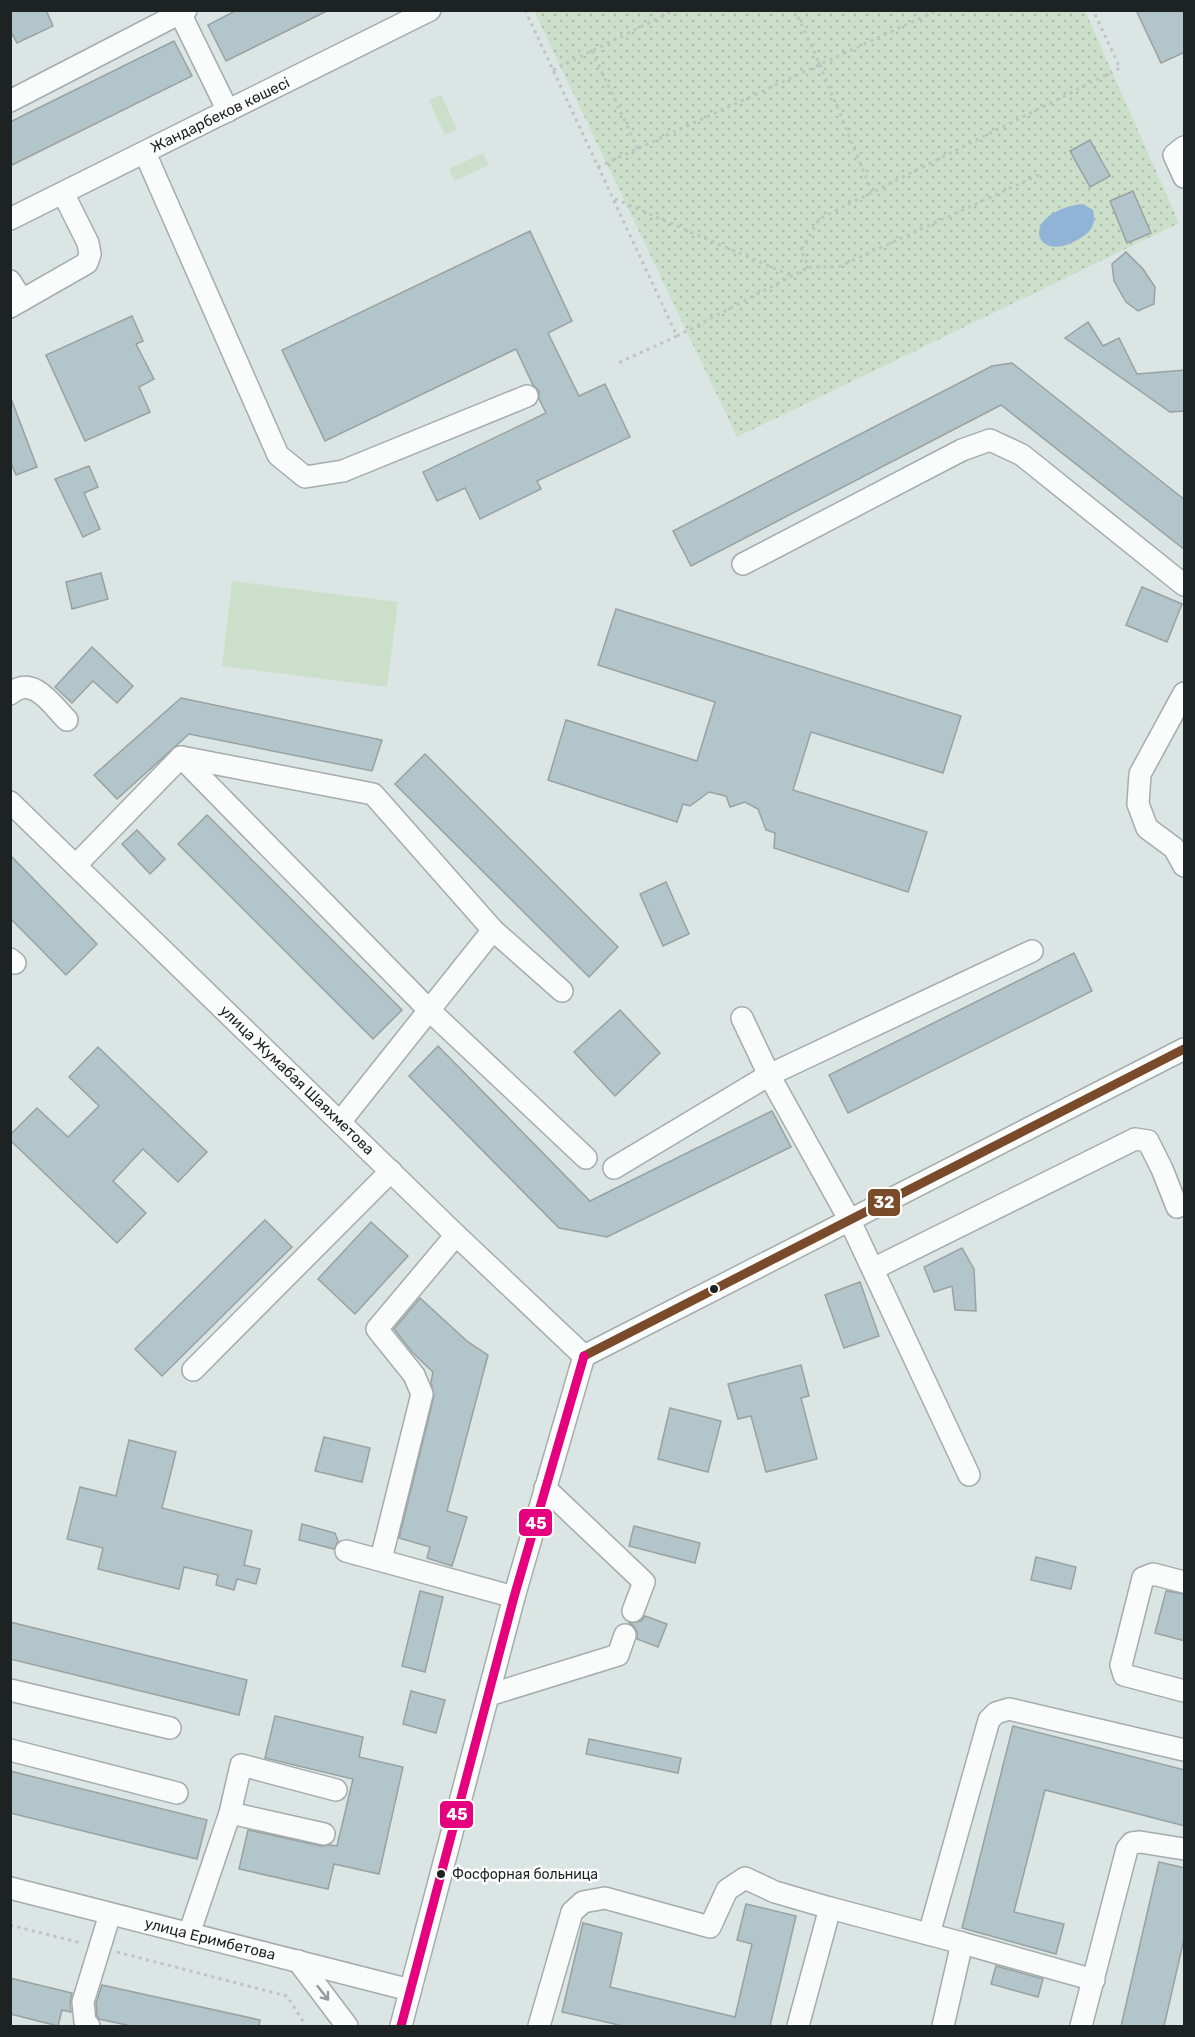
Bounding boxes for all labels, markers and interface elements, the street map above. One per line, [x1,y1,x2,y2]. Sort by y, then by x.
street label: Жандарбеков көшесі [147,73,293,157]
street label: улица Жумабая Шаяхметова [216,1001,378,1159]
line badge: 32 [867,1188,901,1217]
text: 32 [874,1193,894,1212]
unlabelled marker [708,1283,720,1295]
line badge: 45 [518,1508,553,1537]
text: 45 [525,1514,547,1533]
line badge: 45 [439,1800,474,1829]
text: 45 [446,1805,468,1824]
place label: Фосфорная больница [452,1866,598,1883]
marker: Фосфорная больница [435,1868,447,1880]
street label: улица Еримбетова [143,1914,277,1964]
one-way arrow [317,1985,330,2001]

